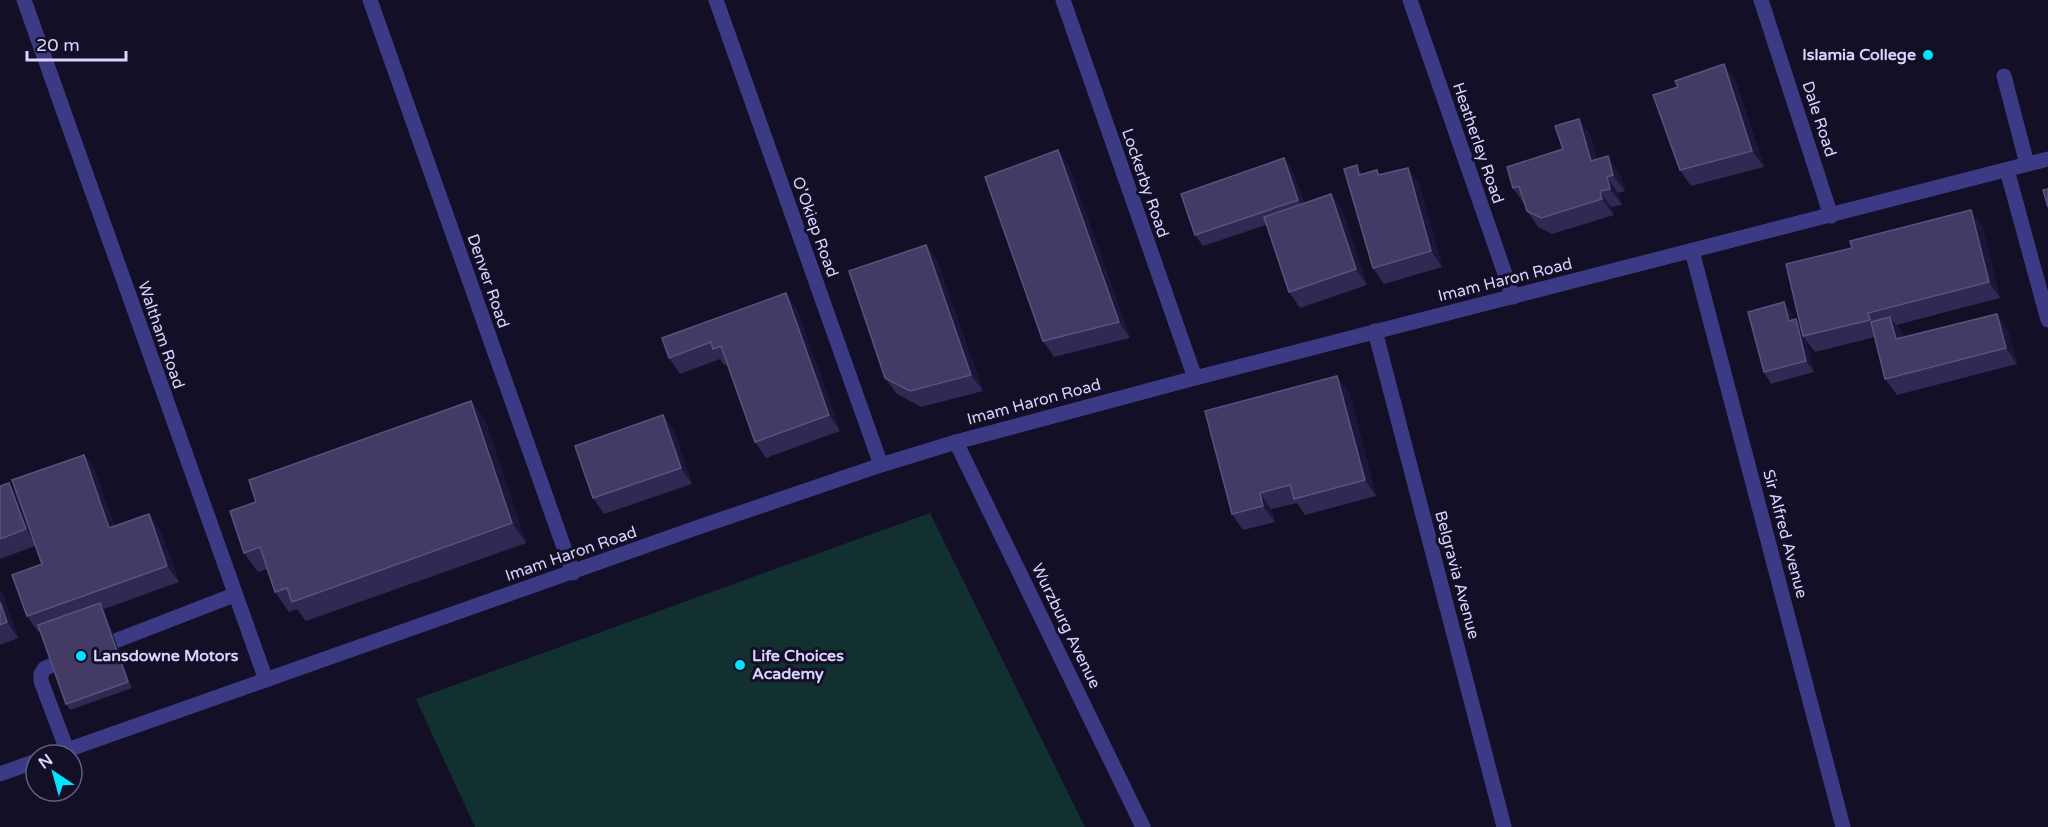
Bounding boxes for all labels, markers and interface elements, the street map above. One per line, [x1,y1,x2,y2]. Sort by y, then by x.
scale bar [27,24,126,62]
text: 20 m [36,34,80,56]
place label: Islamia College [1802,45,1916,65]
marker: Islamia College [1921,48,1935,62]
street label: Dale Road [1797,79,1841,159]
street label: Heatherley Road [1448,80,1508,206]
street label: Lockerby Road [1117,126,1173,240]
street label: O'Okiep Road [788,174,842,280]
street label: Denver Road [463,231,513,331]
street label: Imam Haron Road [1436,254,1574,306]
street label: Waltham Road [133,279,189,391]
street label: Imam Haron Road [965,375,1103,429]
street label: Sir Alfred Avenue [1758,467,1812,601]
street label: Belgravia Avenue [1430,509,1484,641]
street label: Imam Haron Road [503,522,639,586]
street label: Wurzburg Avenue [1027,560,1105,692]
place label: Lansdowne Motors [93,646,239,666]
place label: Life Choices Academy [752,646,844,684]
marker: Lansdowne Motors [74,649,88,663]
marker: Life Choices Academy [733,658,747,672]
north arrow [24,743,84,803]
text: N [35,750,57,774]

